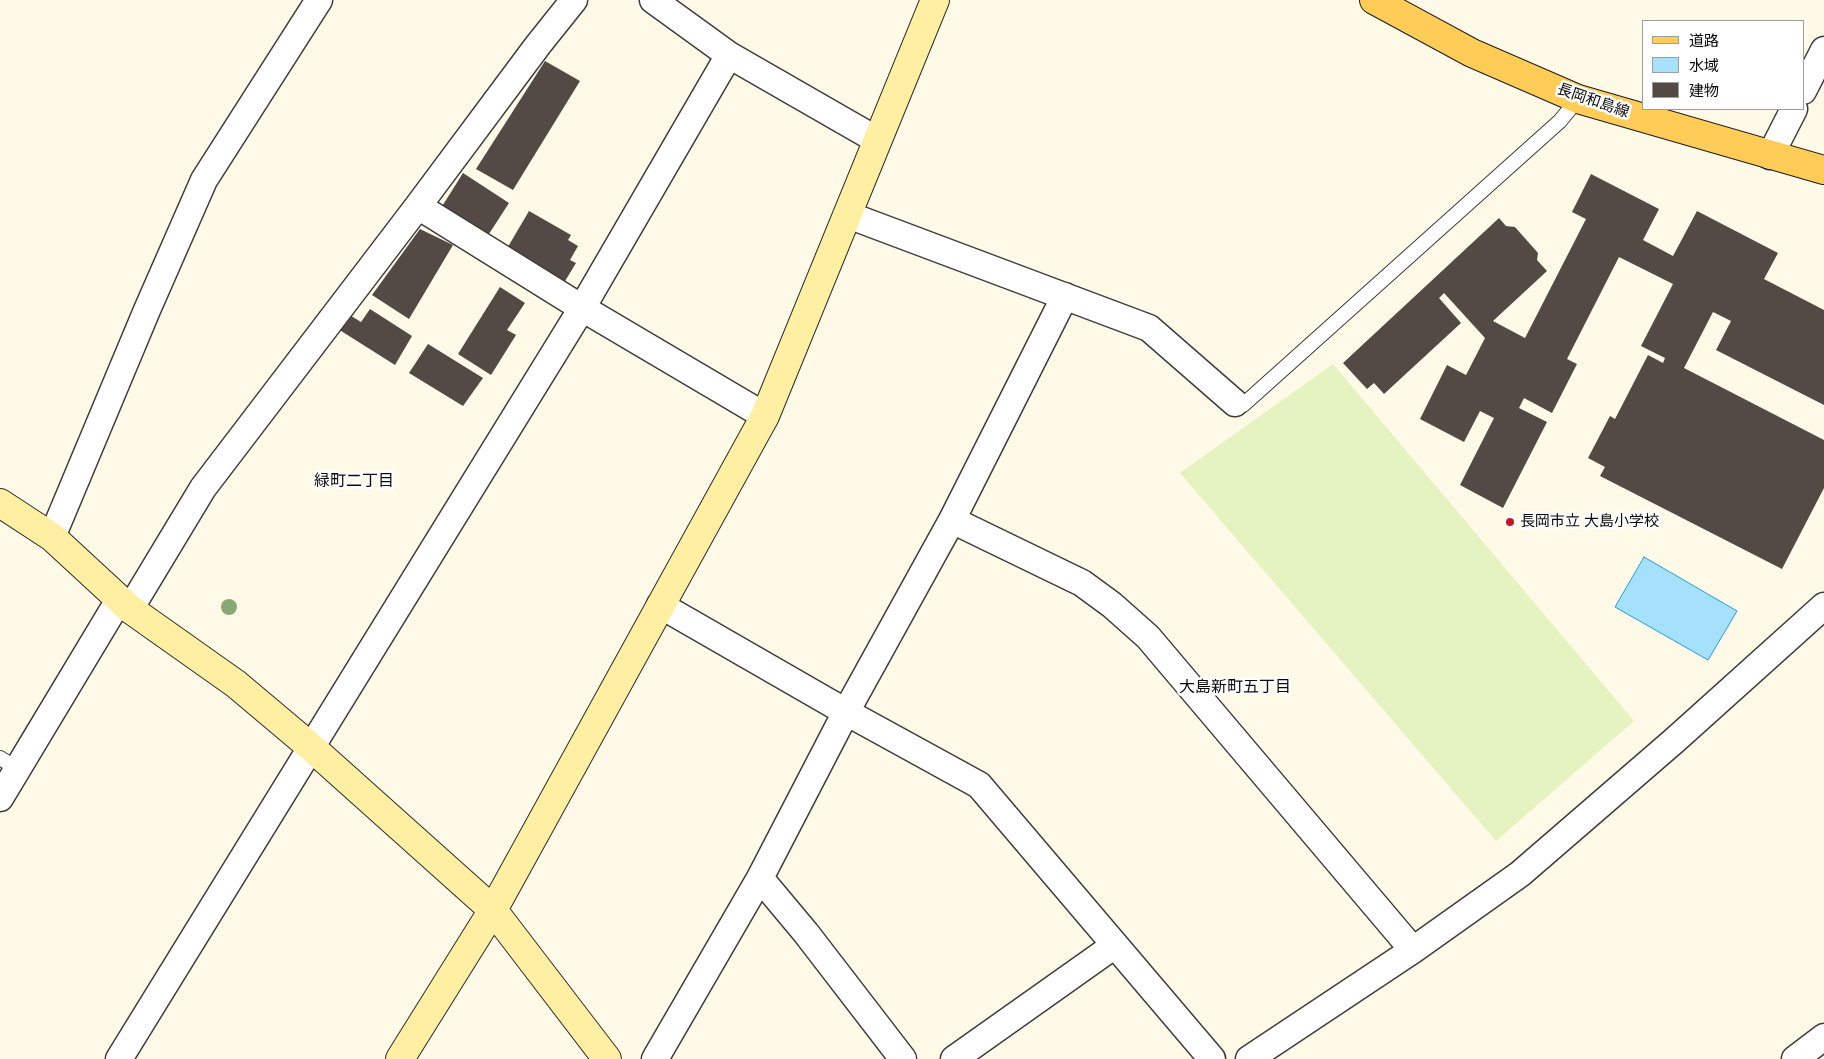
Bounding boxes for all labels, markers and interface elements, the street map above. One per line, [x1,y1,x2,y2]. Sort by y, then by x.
legend [1642,20,1804,110]
text: 道路 [1689,31,1719,50]
text: 水域 [1689,56,1719,75]
street label: 長岡和島線 [1555,80,1631,122]
text: 建物 [1689,81,1719,100]
district label: 緑町二丁目 [314,471,394,491]
place label: 長岡市立 大島小学校 [1520,513,1659,531]
marker: 長岡市立 大島小学校 [1504,516,1516,528]
district label: 大島新町五丁目 [1179,677,1291,697]

